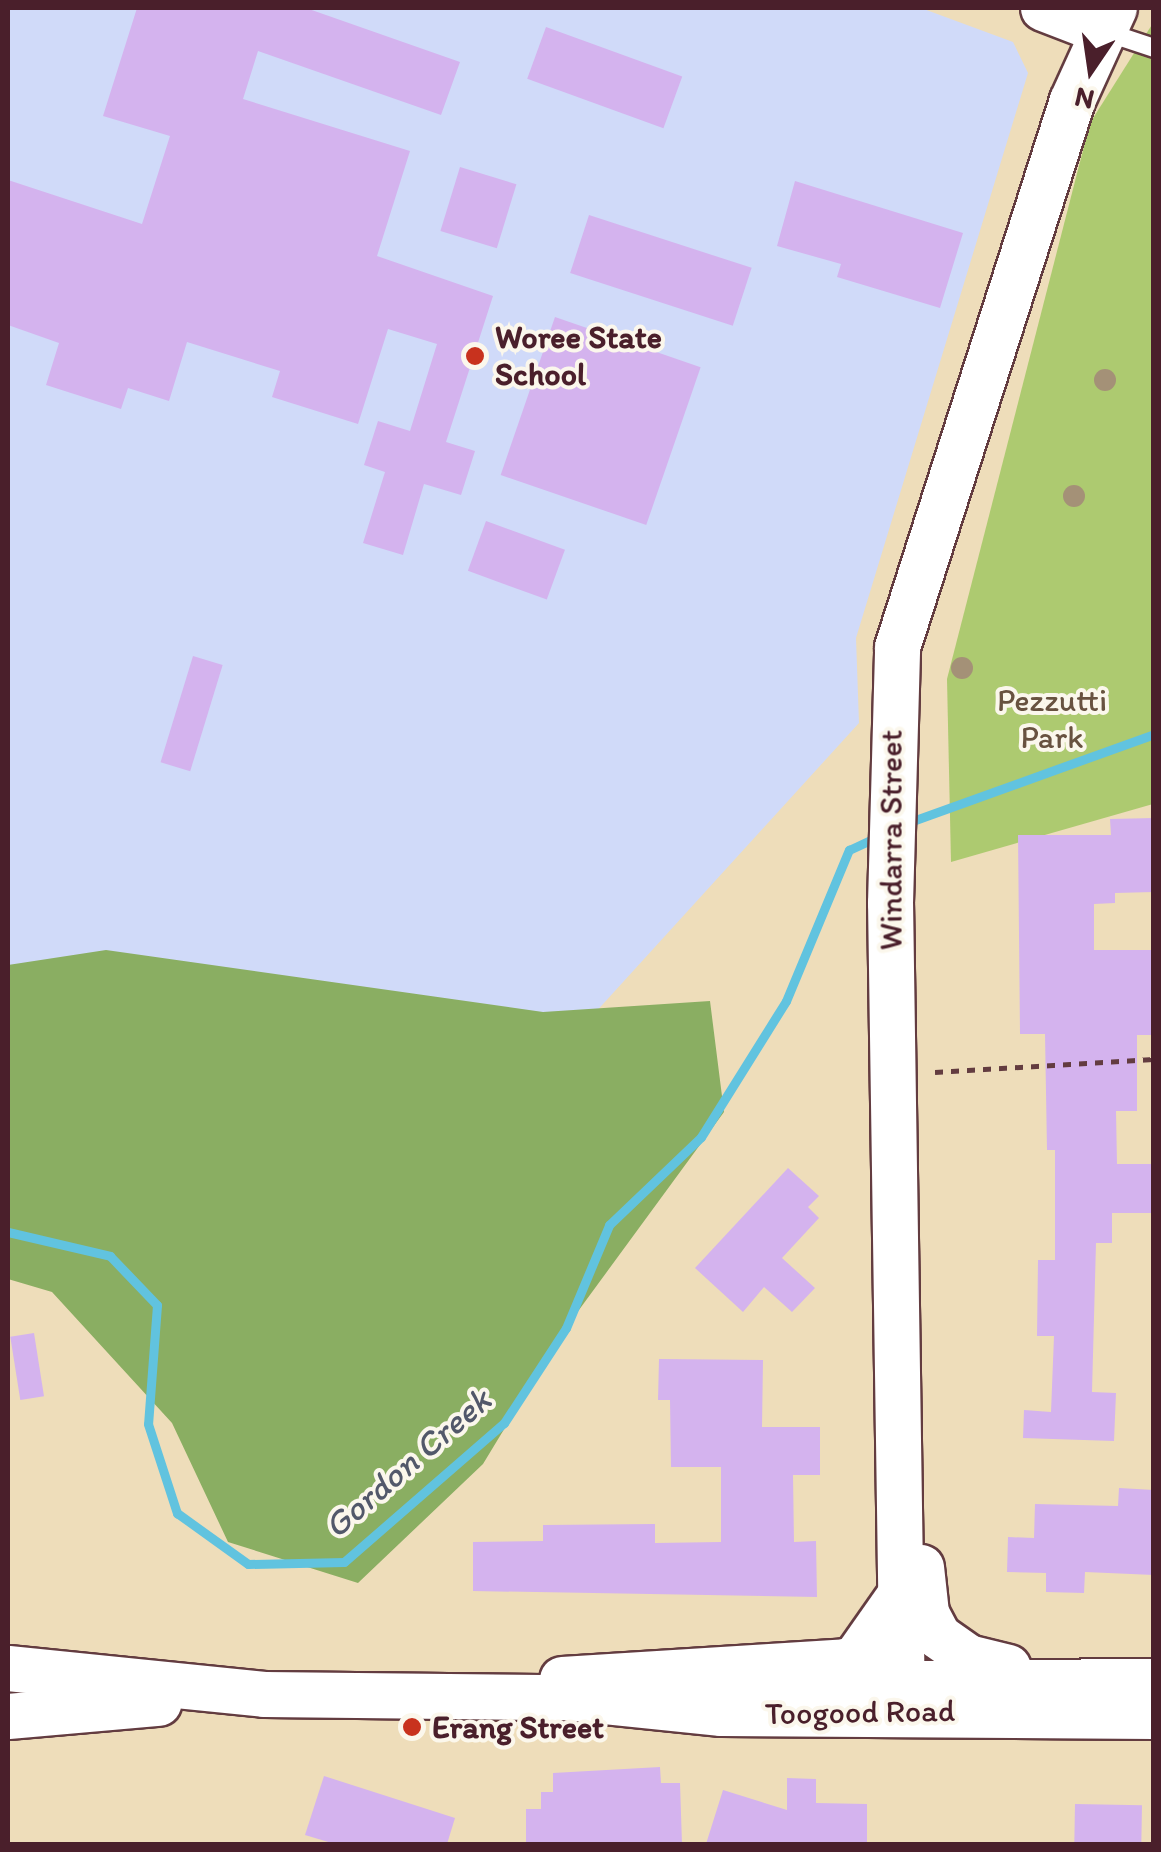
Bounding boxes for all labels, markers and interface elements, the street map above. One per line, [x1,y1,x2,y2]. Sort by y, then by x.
north arrow [1041,20,1141,120]
text: N [1071,81,1097,118]
place label: Woree State School [495,319,662,394]
marker: Woree State School [464,345,486,367]
park label: Pezzutti Park [997,682,1107,757]
street label: Windarra Street [872,730,910,950]
water label: Gordon Creek [315,1379,499,1547]
street label: Toogood Road [765,1691,955,1733]
place label: Erang Street [432,1708,604,1746]
marker: Erang Street [401,1716,423,1738]

